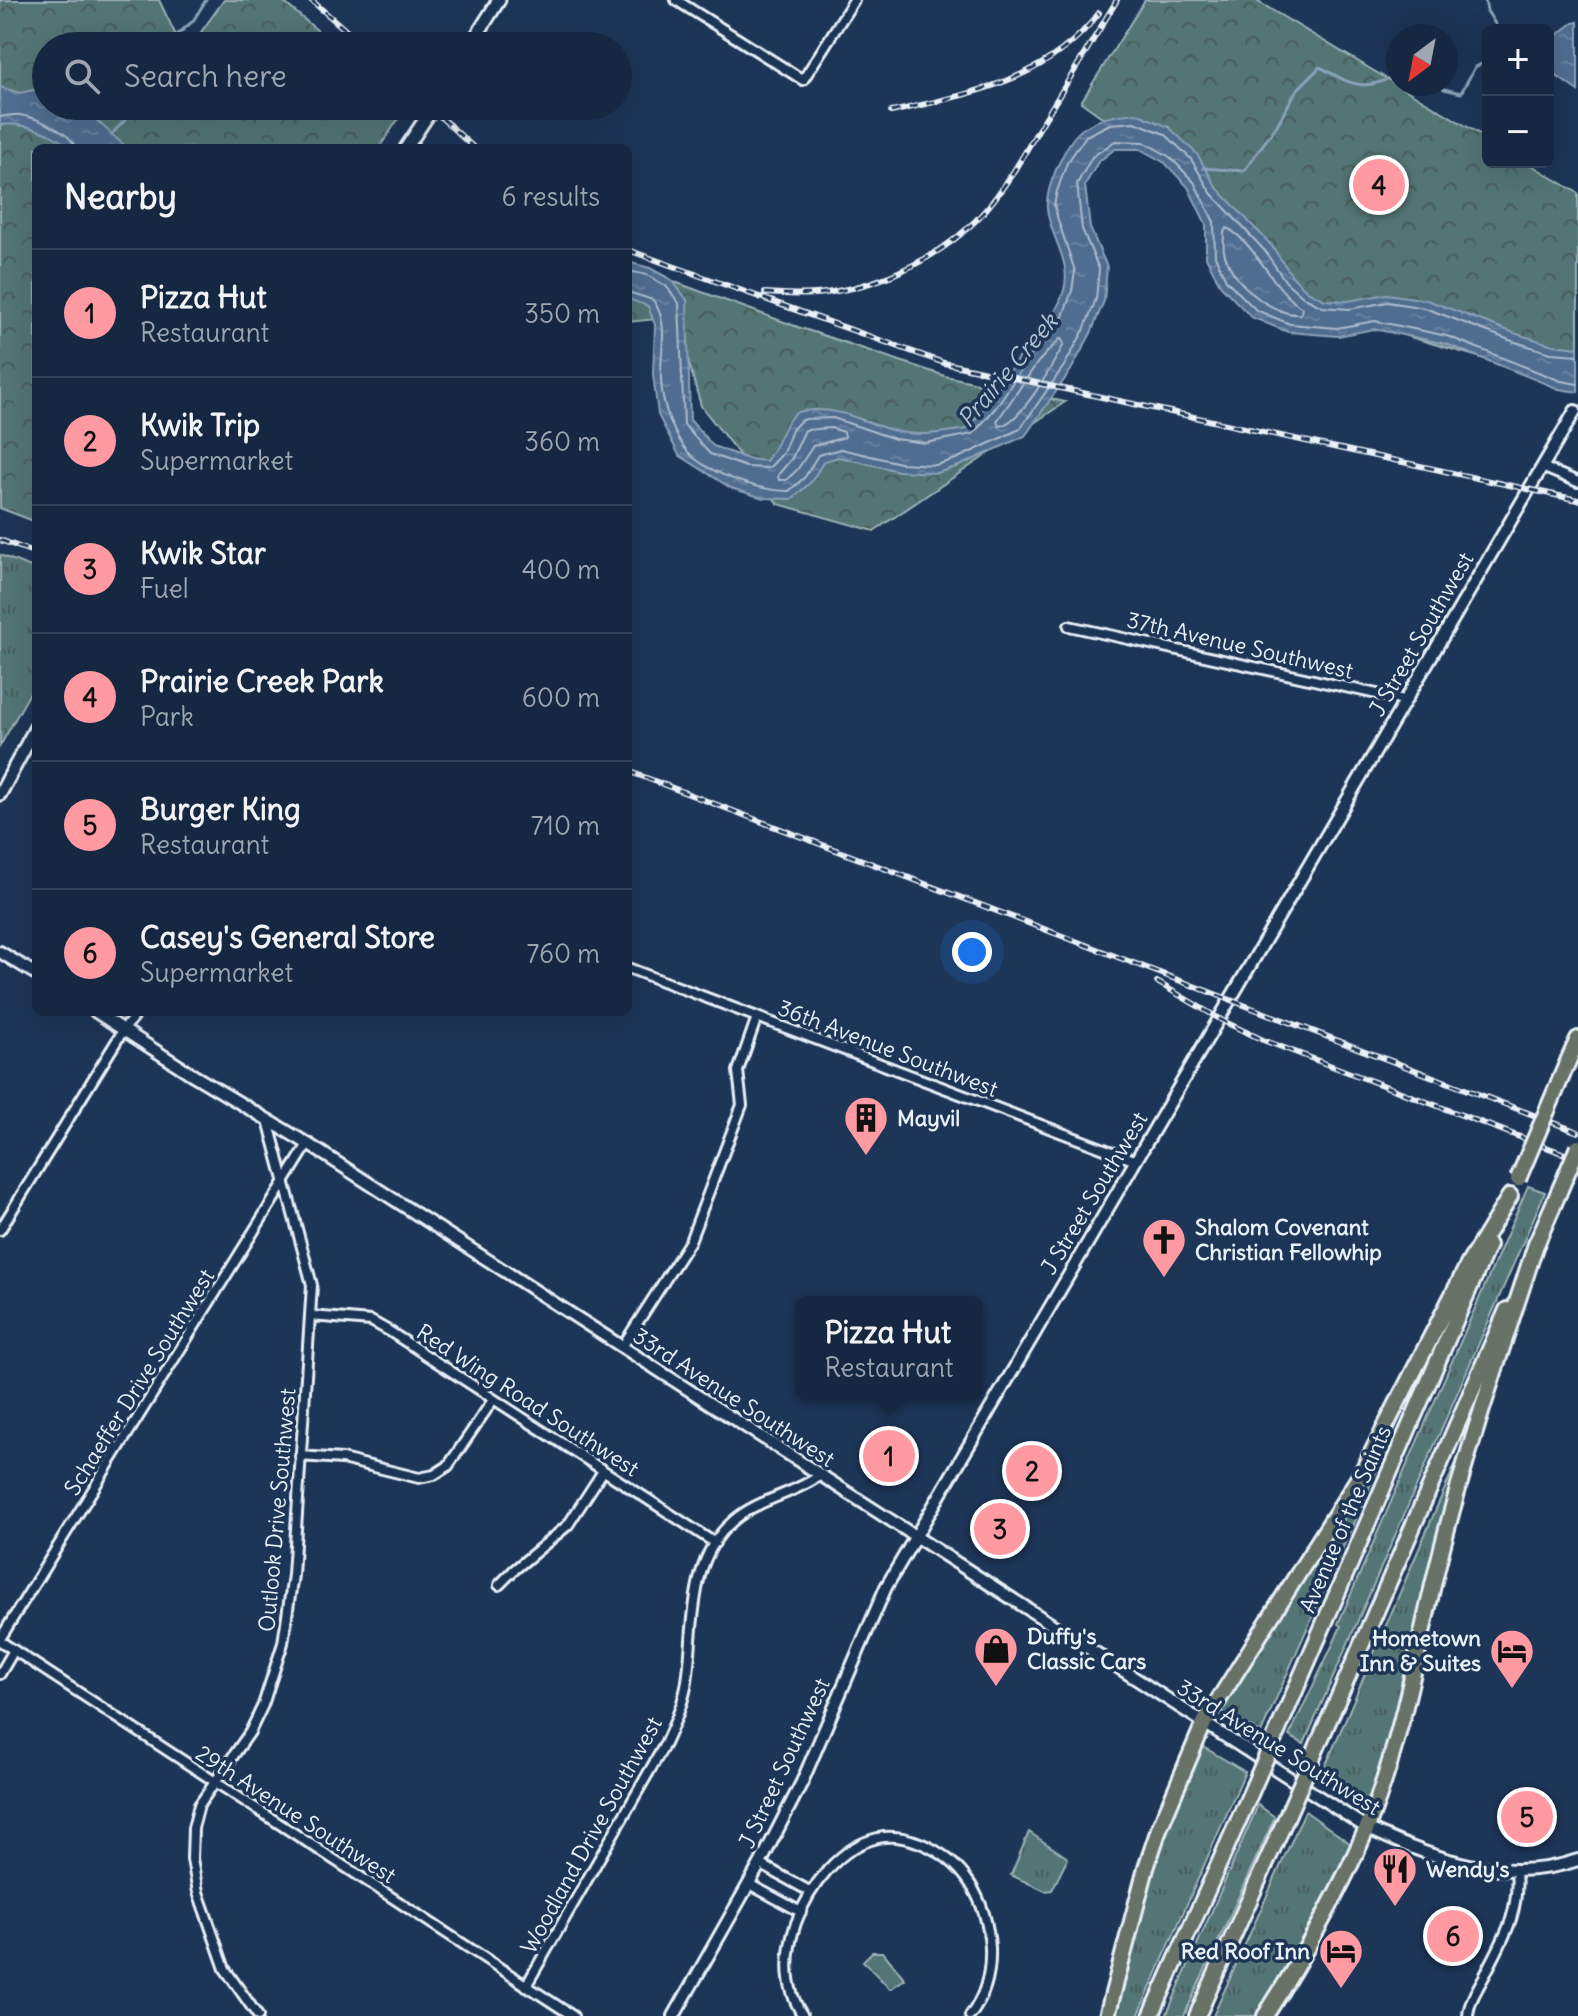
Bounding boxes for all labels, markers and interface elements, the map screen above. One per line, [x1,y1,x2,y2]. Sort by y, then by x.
north arrow [1386,24,1458,96]
map controls [1482,24,1554,168]
button: + [1482,24,1554,96]
search box [32,32,632,120]
icon: search [60,54,104,98]
text: Search here [124,57,287,95]
button: − [1482,96,1554,168]
pin: 4 [1353,155,1405,215]
text: Nearby [64,175,177,218]
text: 6 results [502,180,600,213]
text: Pizza Hut [140,278,267,316]
text: 1 [85,297,95,330]
text: 350 m [524,297,600,330]
water label: Prairie Creek [951,306,1065,433]
text: Restaurant [140,316,269,349]
text: Kwik Trip [140,406,260,444]
text: 2 [83,425,97,458]
text: 360 m [524,425,600,458]
text: Supermarket [140,444,293,477]
text: Kwik Star [140,534,266,572]
street label: J Street Southwest [1363,547,1479,721]
text: 3 [83,553,97,586]
text: 400 m [522,553,600,586]
text: Fuel [140,572,189,605]
street label: 37th Avenue Southwest [1124,605,1356,685]
text: Prairie Creek Park [140,662,384,700]
text: 4 [82,681,98,714]
text: 600 m [522,681,600,714]
text: Park [140,700,194,733]
text: Burger King [140,790,301,828]
text: 5 [83,809,97,842]
text: 710 m [531,809,600,842]
text: Restaurant [140,828,269,861]
text: Casey's General Store [140,918,435,956]
your location [952,932,992,972]
text: 6 [82,937,98,970]
text: 760 m [526,937,600,970]
text: Supermarket [140,956,293,989]
street label: 36th Avenue Southwest [774,993,1002,1103]
building icon: Mayvil [842,1094,890,1157]
place label: Mayvil [897,1104,960,1132]
street label: J Street Southwest [1034,1107,1154,1279]
place label: Shalom Covenant Christian Fellowhip [1195,1213,1382,1266]
church icon: Shalom Covenant Christian Fellowhip [1140,1216,1188,1279]
street label: Schaeffer Drive Southwest [58,1264,220,1500]
popup [795,1296,983,1400]
text: Pizza Hut [824,1313,951,1351]
street label: Red Wing Road Southwest [412,1318,644,1482]
street label: 33rd Avenue Southwest [628,1321,840,1473]
text: Restaurant [824,1351,954,1384]
street label: Outlook Drive Southwest [252,1387,302,1633]
street label: Avenue of the Saints [1293,1421,1397,1617]
pin: 1 [863,1426,915,1486]
pin: 2 [1006,1441,1058,1501]
pin: 3 [974,1499,1026,1559]
place label: Duffy's Classic Cars [1027,1622,1146,1675]
place label: Hometown Inn & Suites [1360,1624,1481,1677]
shop icon: Duffy's Classic Cars [972,1625,1020,1688]
hotel icon: Hometown Inn & Suites [1488,1627,1536,1690]
street label: J Street Southwest [732,1673,836,1853]
street label: 33rd Avenue Southwest [1172,1673,1386,1821]
street label: Woodland Drive Southwest [514,1712,668,1958]
street label: 29th Avenue Southwest [191,1739,401,1889]
pin: 5 [1501,1787,1553,1847]
restaurant icon: Wendy's [1371,1845,1419,1908]
place label: Wendy's [1426,1855,1509,1883]
pin: 6 [1427,1906,1479,1966]
hotel icon: Red Roof Inn [1317,1927,1365,1990]
place label: Red Roof Inn [1181,1937,1310,1965]

